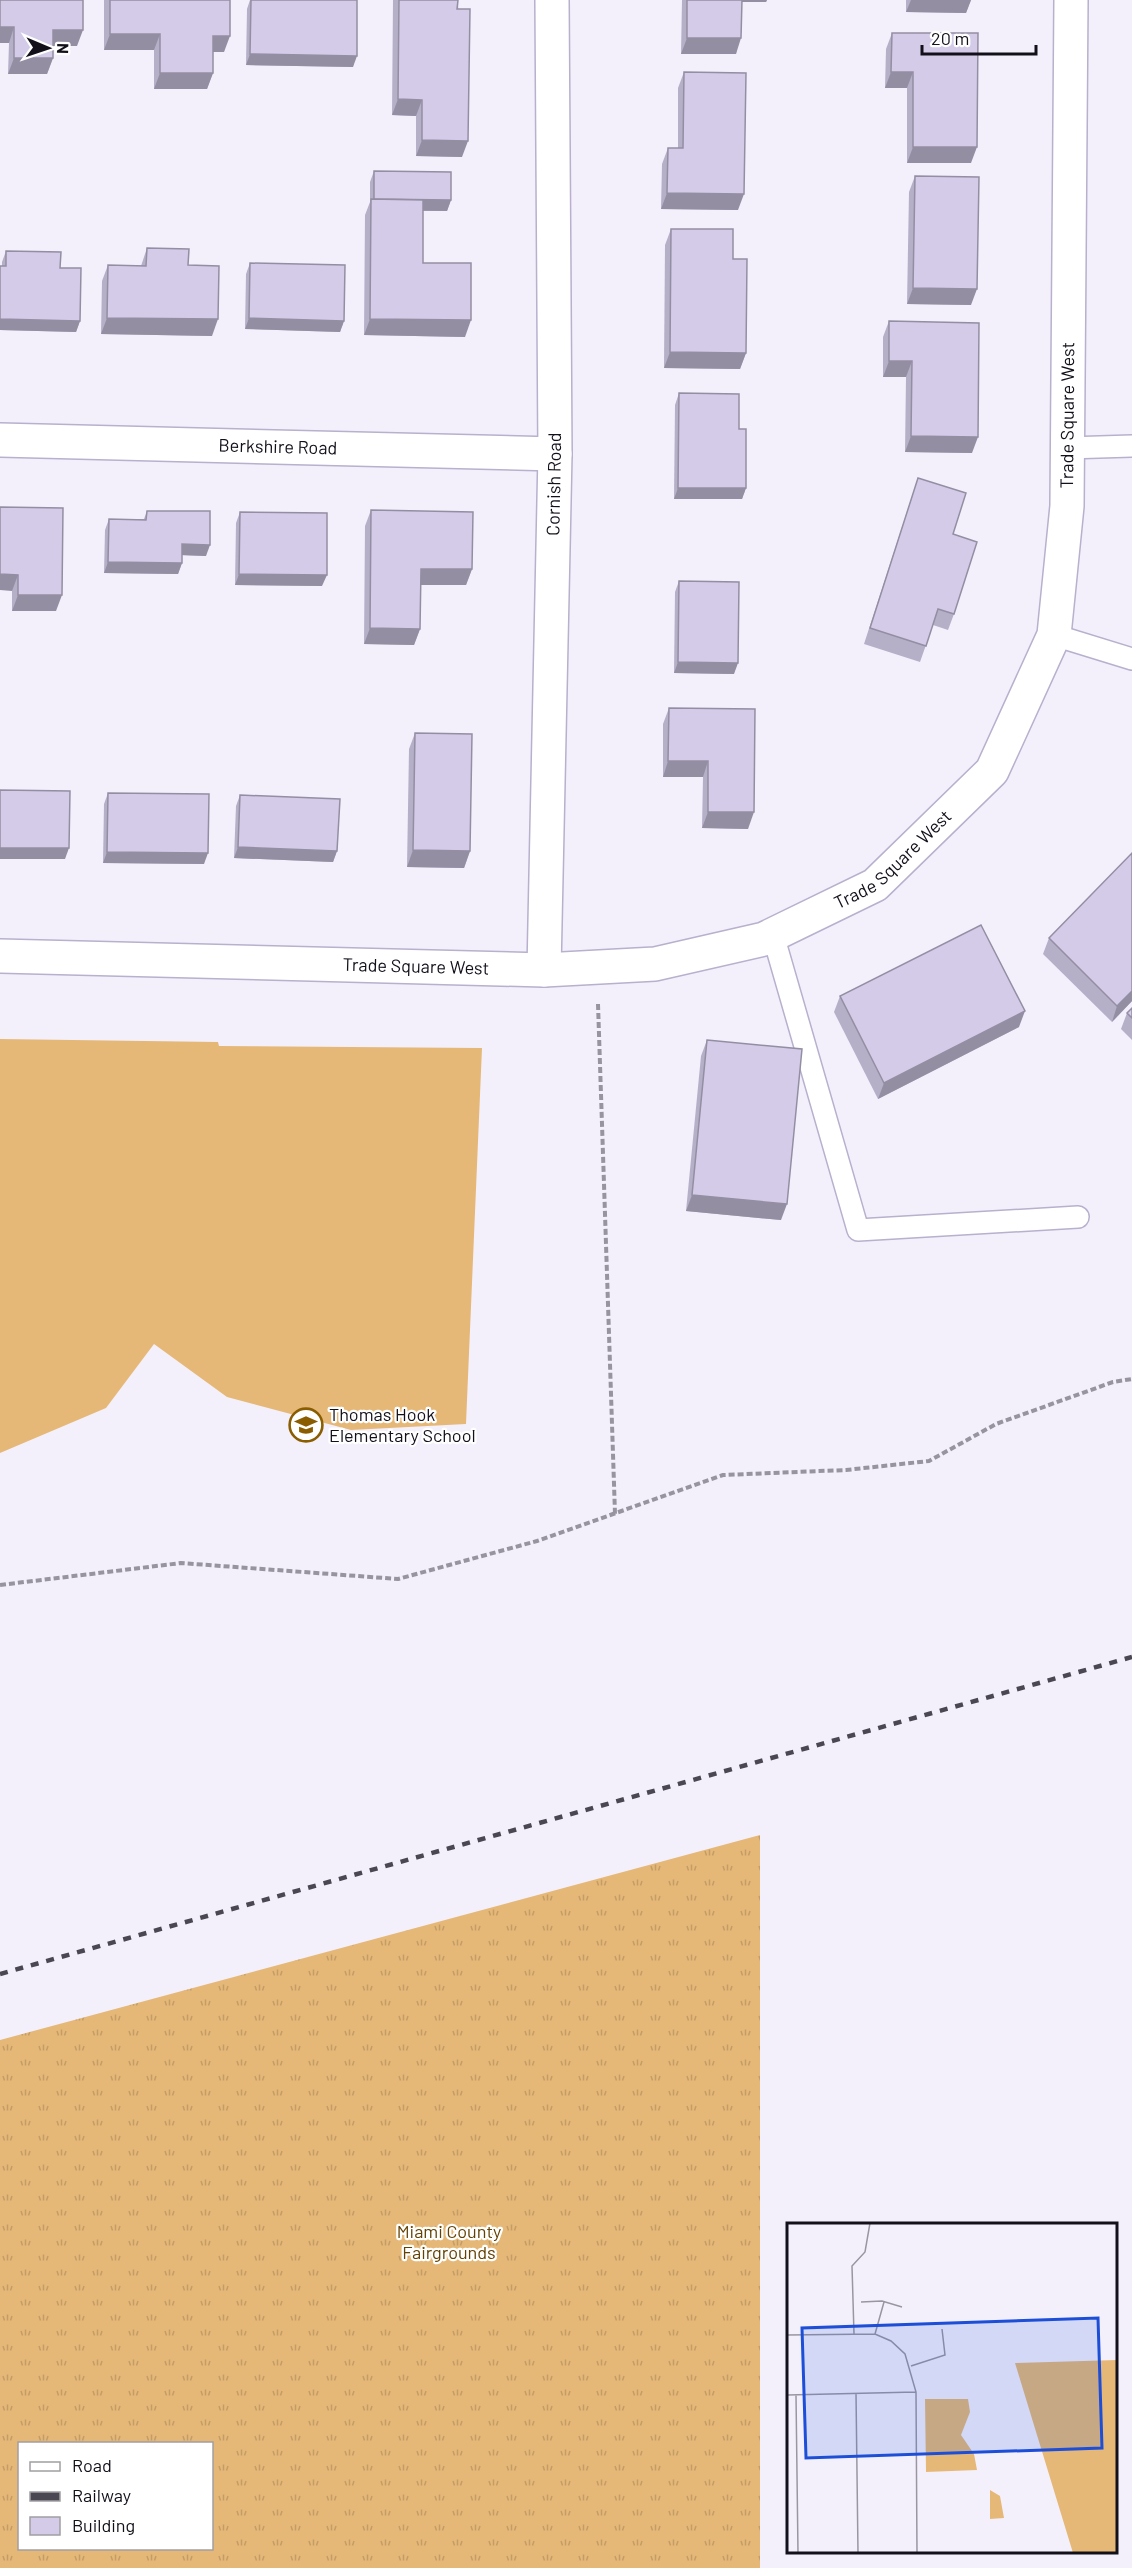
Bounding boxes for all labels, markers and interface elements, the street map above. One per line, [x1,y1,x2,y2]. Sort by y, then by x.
north arrow [18,18,78,78]
scale bar [922,18,1036,56]
text: 20 m [931,27,969,49]
text: N [54,43,73,54]
street label: Trade Square West [1055,342,1078,488]
street label: Cornish Road [541,432,565,536]
street label: Berkshire Road [218,434,338,459]
street label: Trade Square West [830,805,956,913]
street label: Trade Square West [342,953,489,979]
place label: Thomas Hook Elementary School [329,1403,476,1446]
school or university icon: Thomas Hook Elementary School [288,1407,324,1443]
park label: Miami County Fairgrounds [397,2220,501,2263]
inset map [787,2223,1117,2553]
legend [18,2442,213,2550]
text: Road [72,2454,112,2476]
text: Railway [72,2484,131,2506]
text: Building [72,2514,135,2536]

